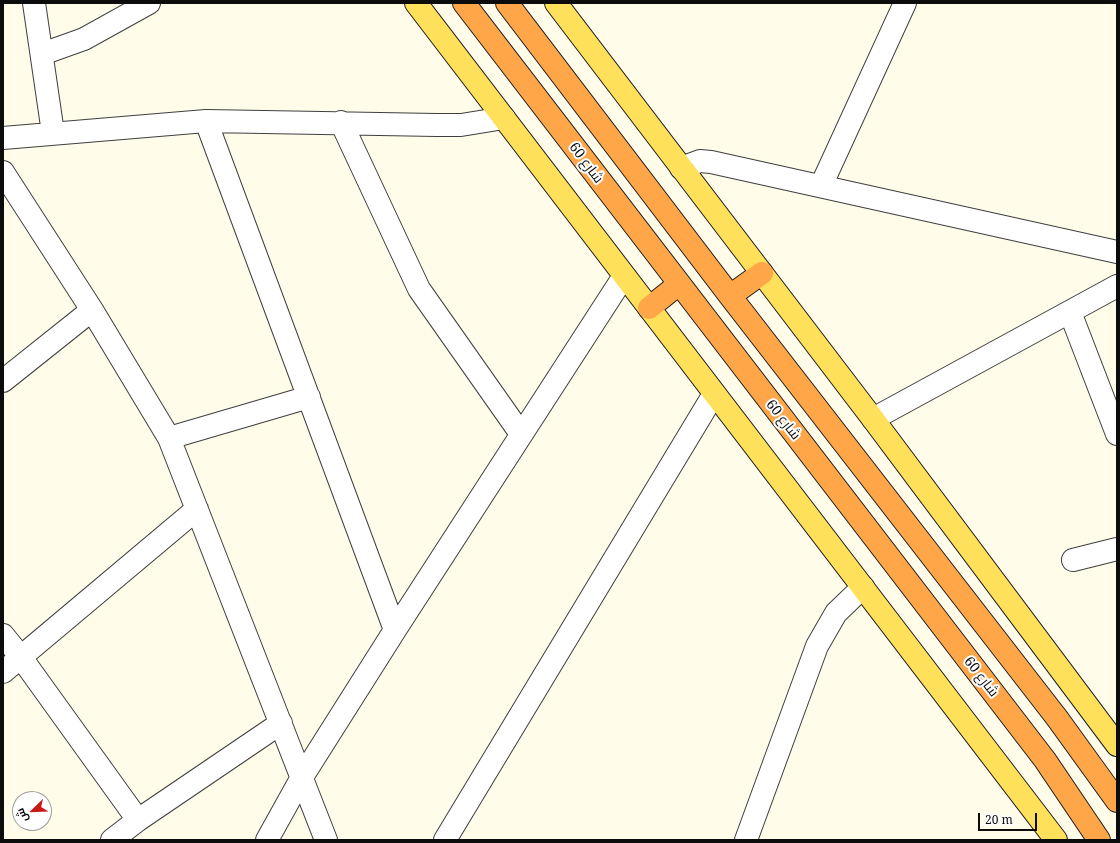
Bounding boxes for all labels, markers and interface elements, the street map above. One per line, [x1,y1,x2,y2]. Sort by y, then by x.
street label: شارع 60 [565,139,607,187]
street label: شارع 60 [762,397,804,443]
street label: شارع 60 [960,654,1002,700]
north arrow [12,791,52,831]
scale bar [980,805,1039,831]
text: ش [12,806,31,825]
text: 20 m [985,811,1013,828]

